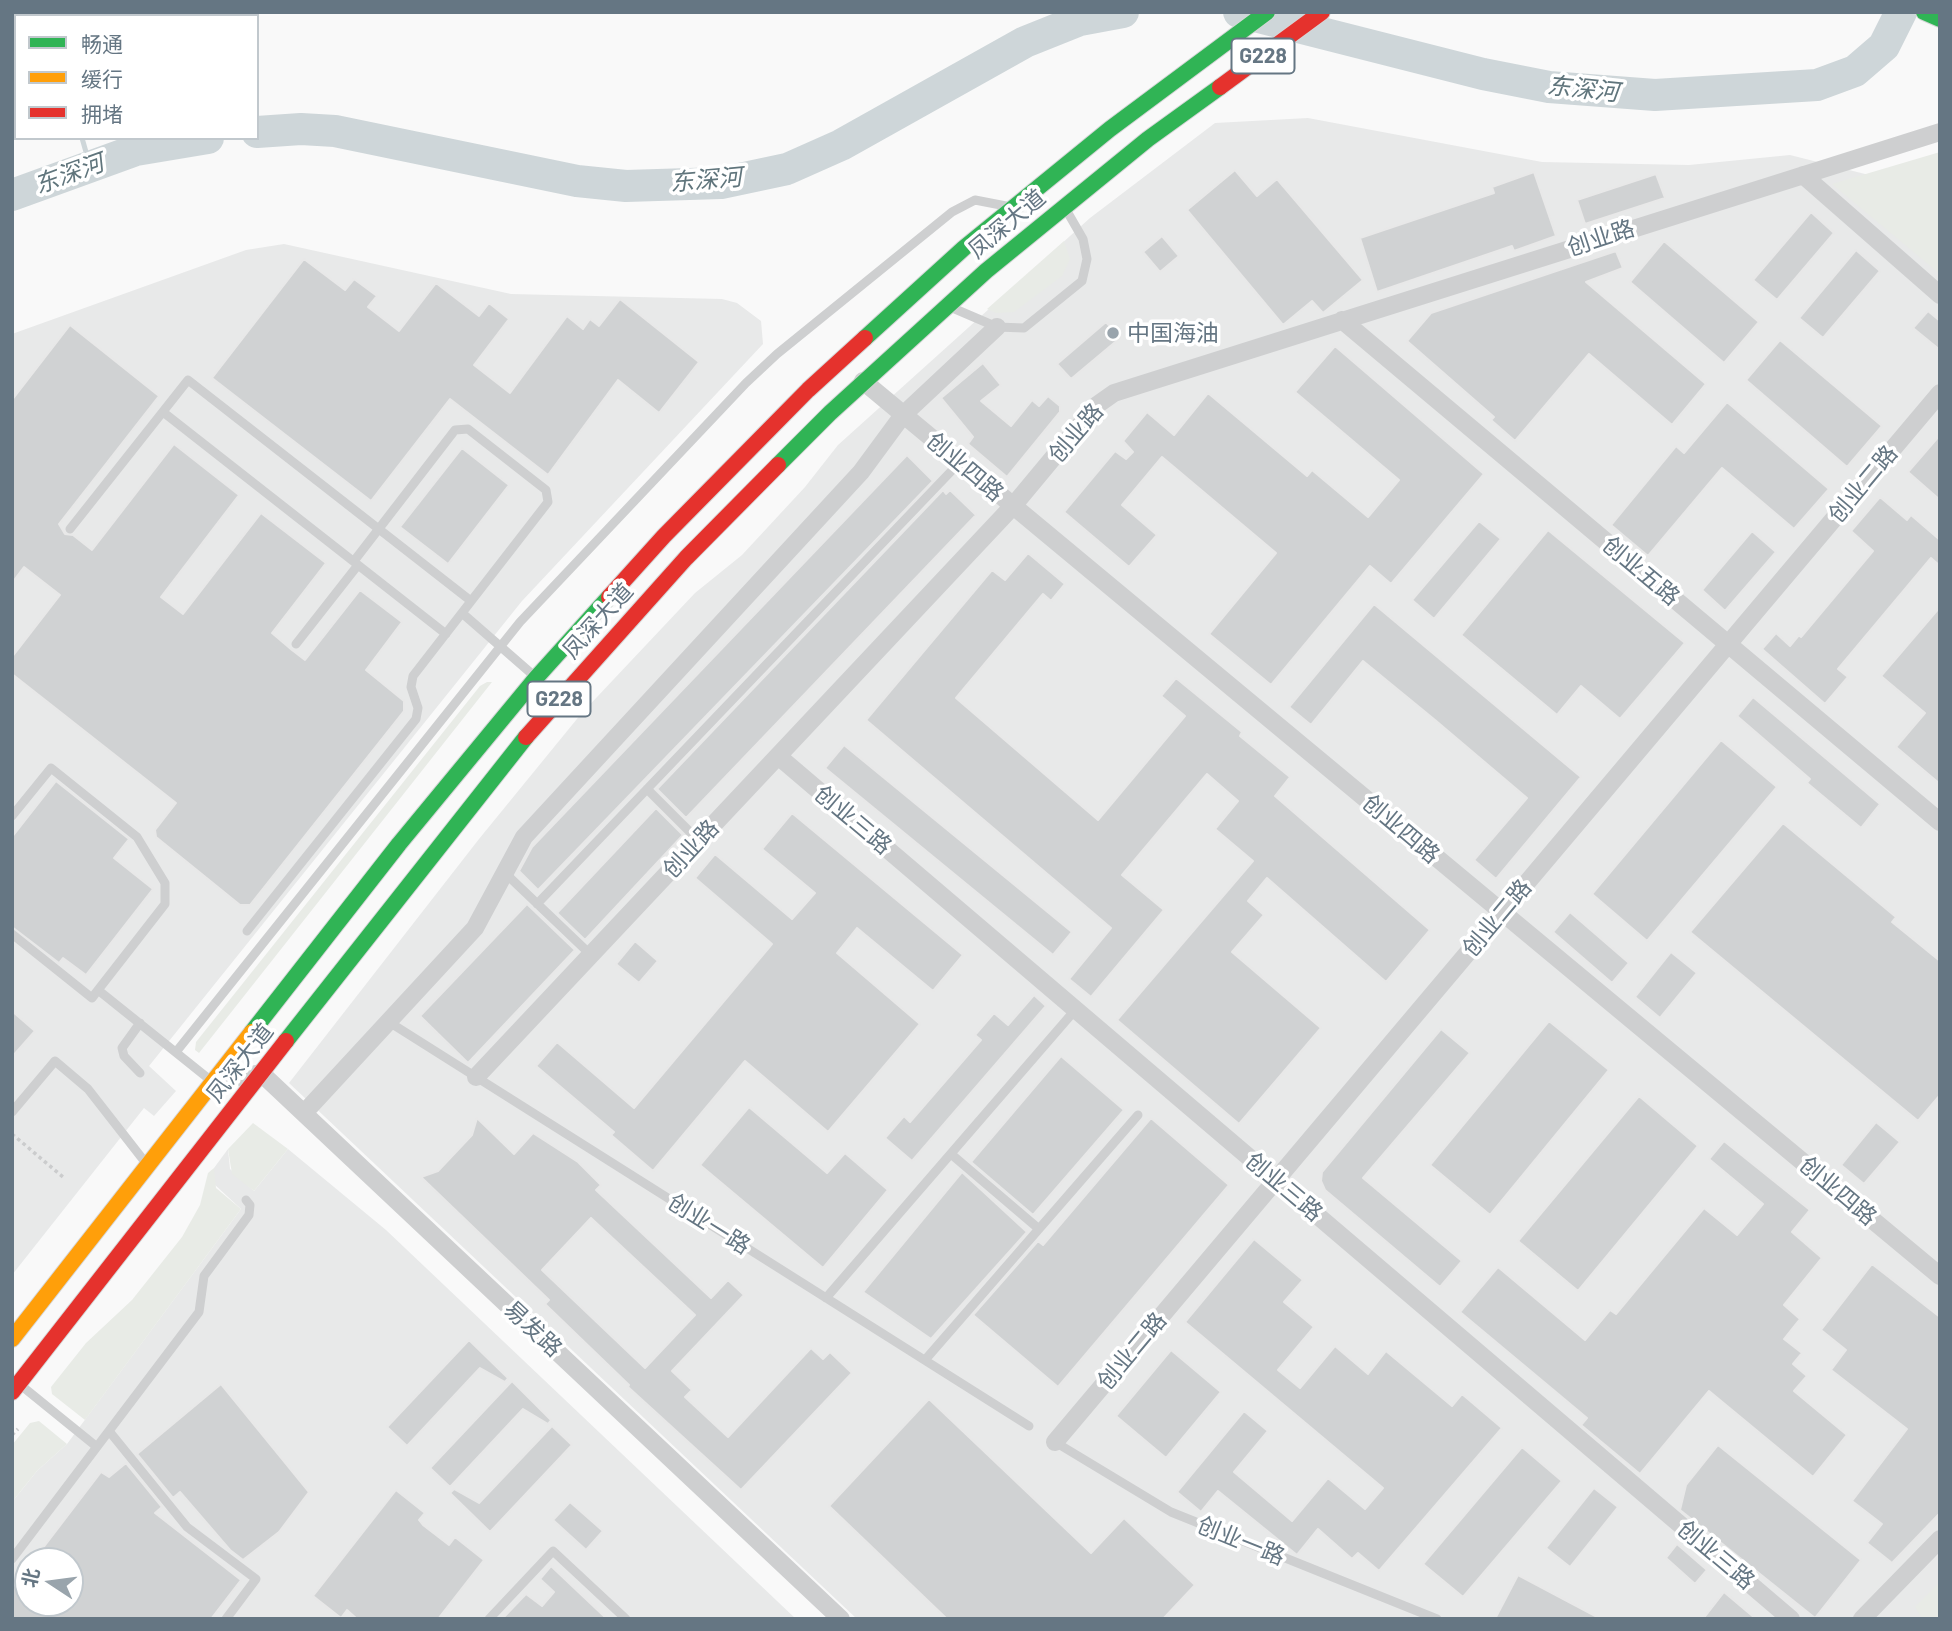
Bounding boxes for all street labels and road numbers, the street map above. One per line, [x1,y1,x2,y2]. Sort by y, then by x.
road number: G228 [1232,38,1294,74]
street label: 凤深大道 [963,184,1051,264]
street label: 创业路 [1564,214,1638,262]
street label: 创业路 [1043,398,1109,468]
street label: 创业四路 [921,427,1009,507]
street label: 创业二路 [1823,440,1903,528]
street label: 创业五路 [1597,531,1685,611]
street label: 凤深大道 [557,578,639,664]
road number: G228 [528,682,590,716]
street label: 创业三路 [809,780,897,860]
street label: 创业四路 [1357,789,1445,869]
street label: 创业路 [657,814,725,884]
street label: 创业二路 [1457,874,1537,962]
street label: 凤深大道 [201,1018,279,1108]
street label: 创业三路 [1240,1147,1328,1227]
street label: 创业四路 [1794,1151,1882,1231]
street label: 创业一路 [663,1188,755,1260]
street label: 易发路 [498,1295,568,1363]
street label: 创业二路 [1092,1307,1172,1395]
street label: 创业一路 [1193,1511,1289,1571]
street label: 创业三路 [1672,1515,1760,1595]

